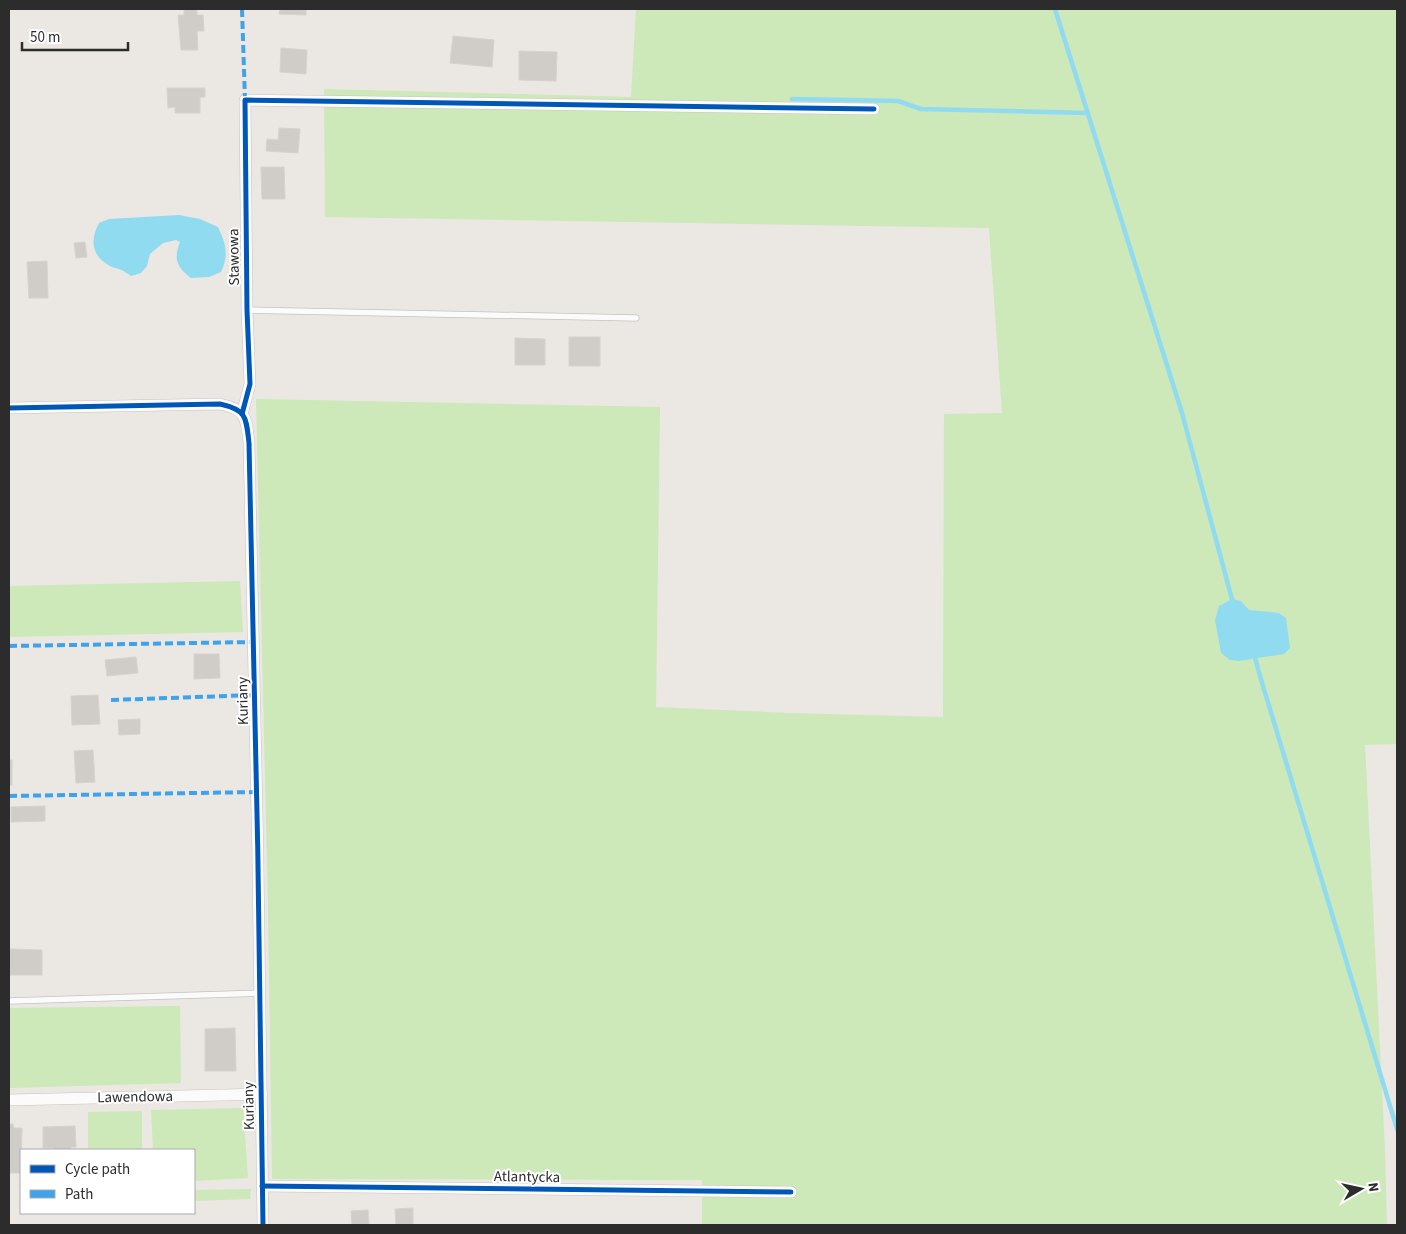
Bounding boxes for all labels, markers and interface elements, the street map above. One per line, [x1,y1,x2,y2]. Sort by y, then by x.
scale bar [22,20,129,52]
text: 50 m [30,27,60,48]
street label: Stawowa [223,228,245,286]
street label: Kuriany [232,677,254,725]
street label: Kuriany [238,1082,260,1130]
street label: Lawendowa [97,1086,173,1108]
legend [20,1149,195,1214]
text: Cycle path [65,1159,130,1180]
north arrow [1336,1164,1386,1214]
street label: Atlantycka [494,1166,560,1188]
text: N [1362,1181,1383,1193]
text: Path [65,1184,93,1205]

